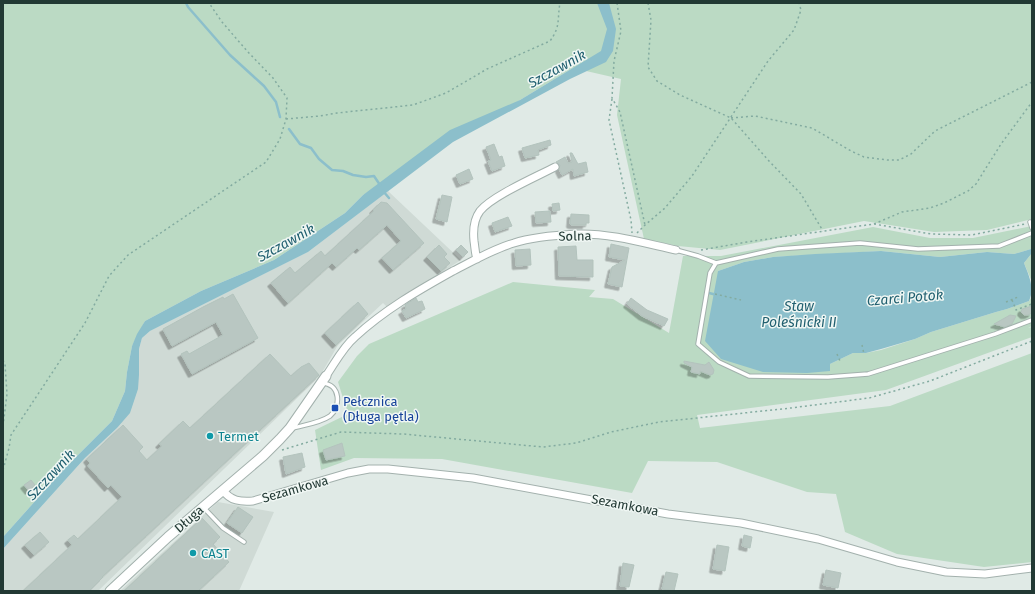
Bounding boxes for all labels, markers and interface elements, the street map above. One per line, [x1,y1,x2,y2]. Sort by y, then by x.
water label: Szczawnik [524,46,589,92]
water label: Szczawnik [253,220,318,266]
street label: Solna [558,228,592,244]
water label: Czarci Potok [866,286,944,310]
water label: Staw Poleśnicki II [761,298,837,331]
place label: Pełcznica (Długa pętla) [343,394,419,424]
marker: Pełcznica (Długa pętla) [330,403,340,413]
place label: Termet [218,429,259,444]
marker: Termet [205,431,215,441]
water label: Szczawnik [22,446,79,505]
street label: Sezamkowa [260,472,330,506]
street label: Sezamkowa [590,491,660,519]
street label: Długa [171,502,207,536]
place label: CAST [201,546,230,561]
marker: CAST [188,548,198,558]

